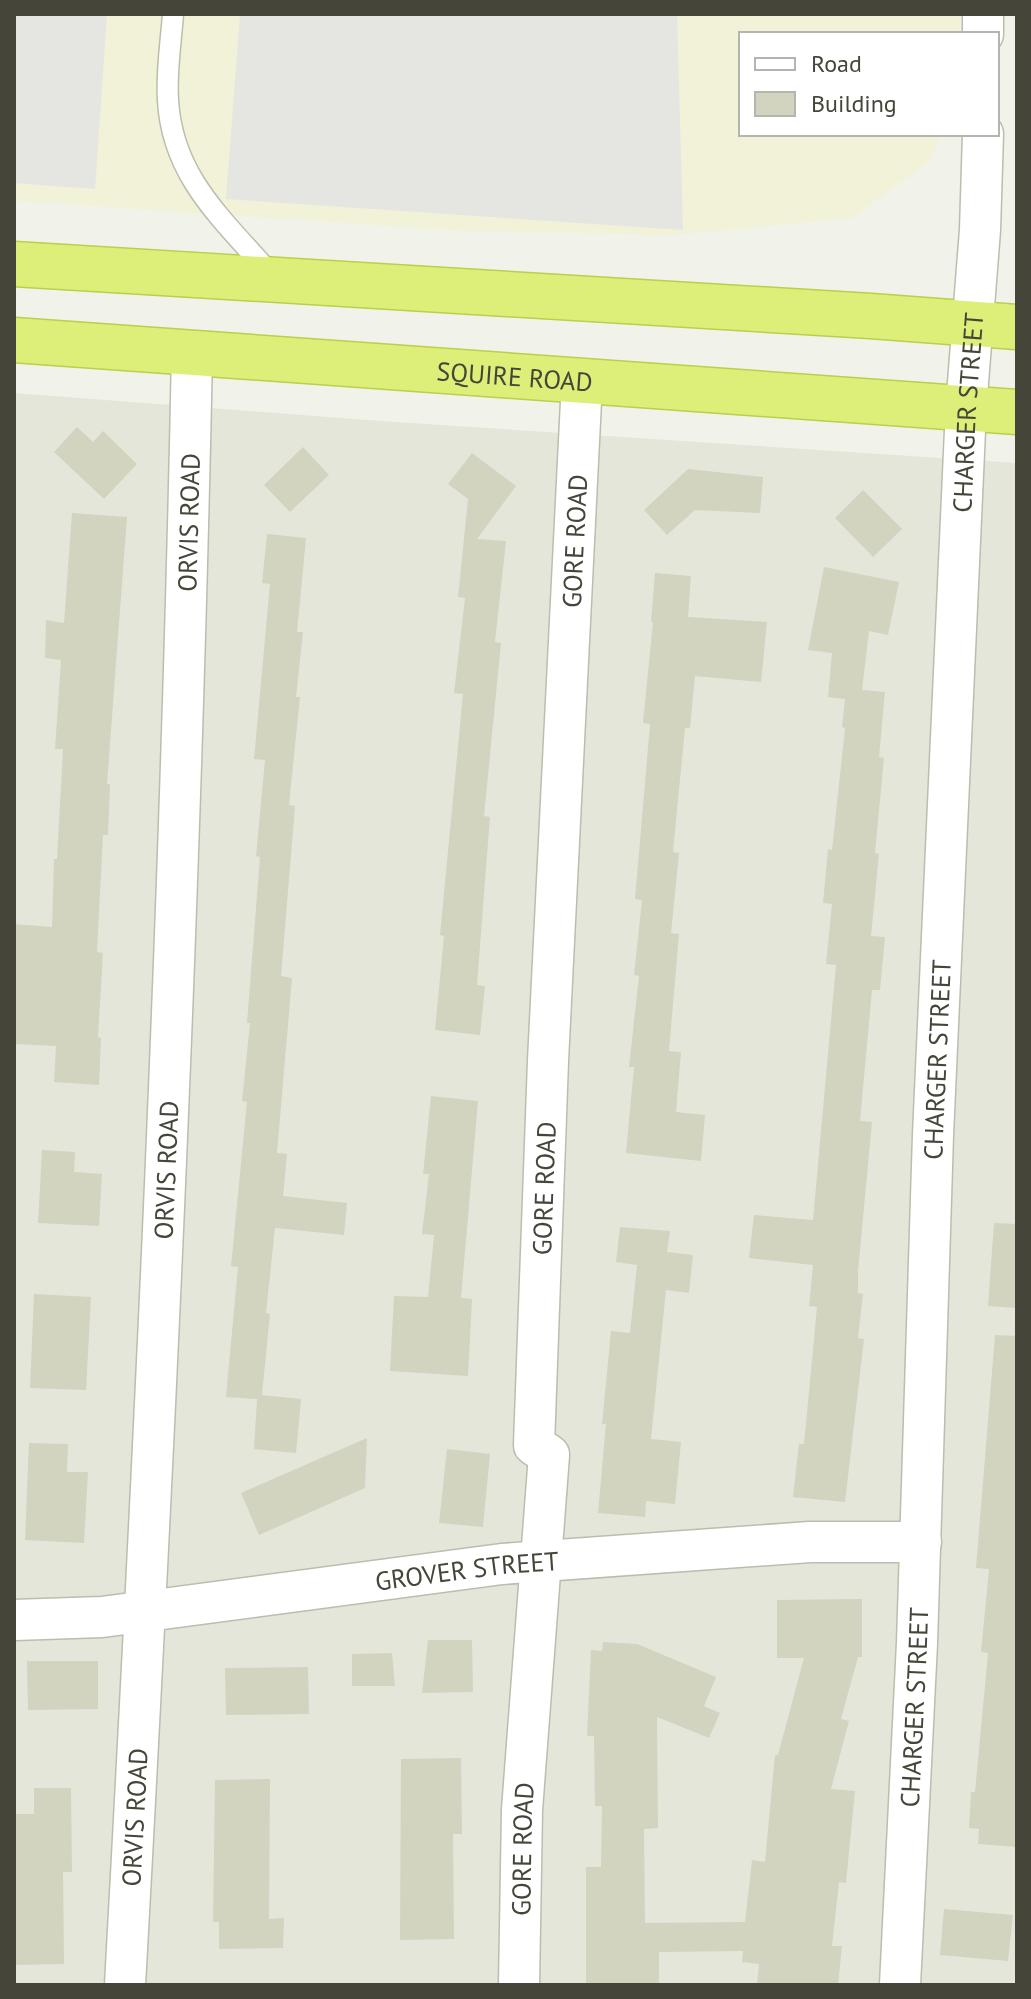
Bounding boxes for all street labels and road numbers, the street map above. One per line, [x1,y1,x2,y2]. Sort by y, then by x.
street label: CHARGER STREET [945,311,990,513]
street label: SQUIRE ROAD [436,354,594,398]
street label: ORVIS ROAD [170,453,206,592]
street label: GORE ROAD [554,473,594,609]
street label: CHARGER STREET [916,959,957,1160]
street label: ORVIS ROAD [146,1100,185,1240]
street label: GORE ROAD [524,1121,562,1256]
street label: GROVER STREET [373,1543,560,1597]
street label: CHARGER STREET [892,1607,935,1808]
street label: ORVIS ROAD [114,1747,154,1887]
street label: GORE ROAD [504,1781,541,1916]

